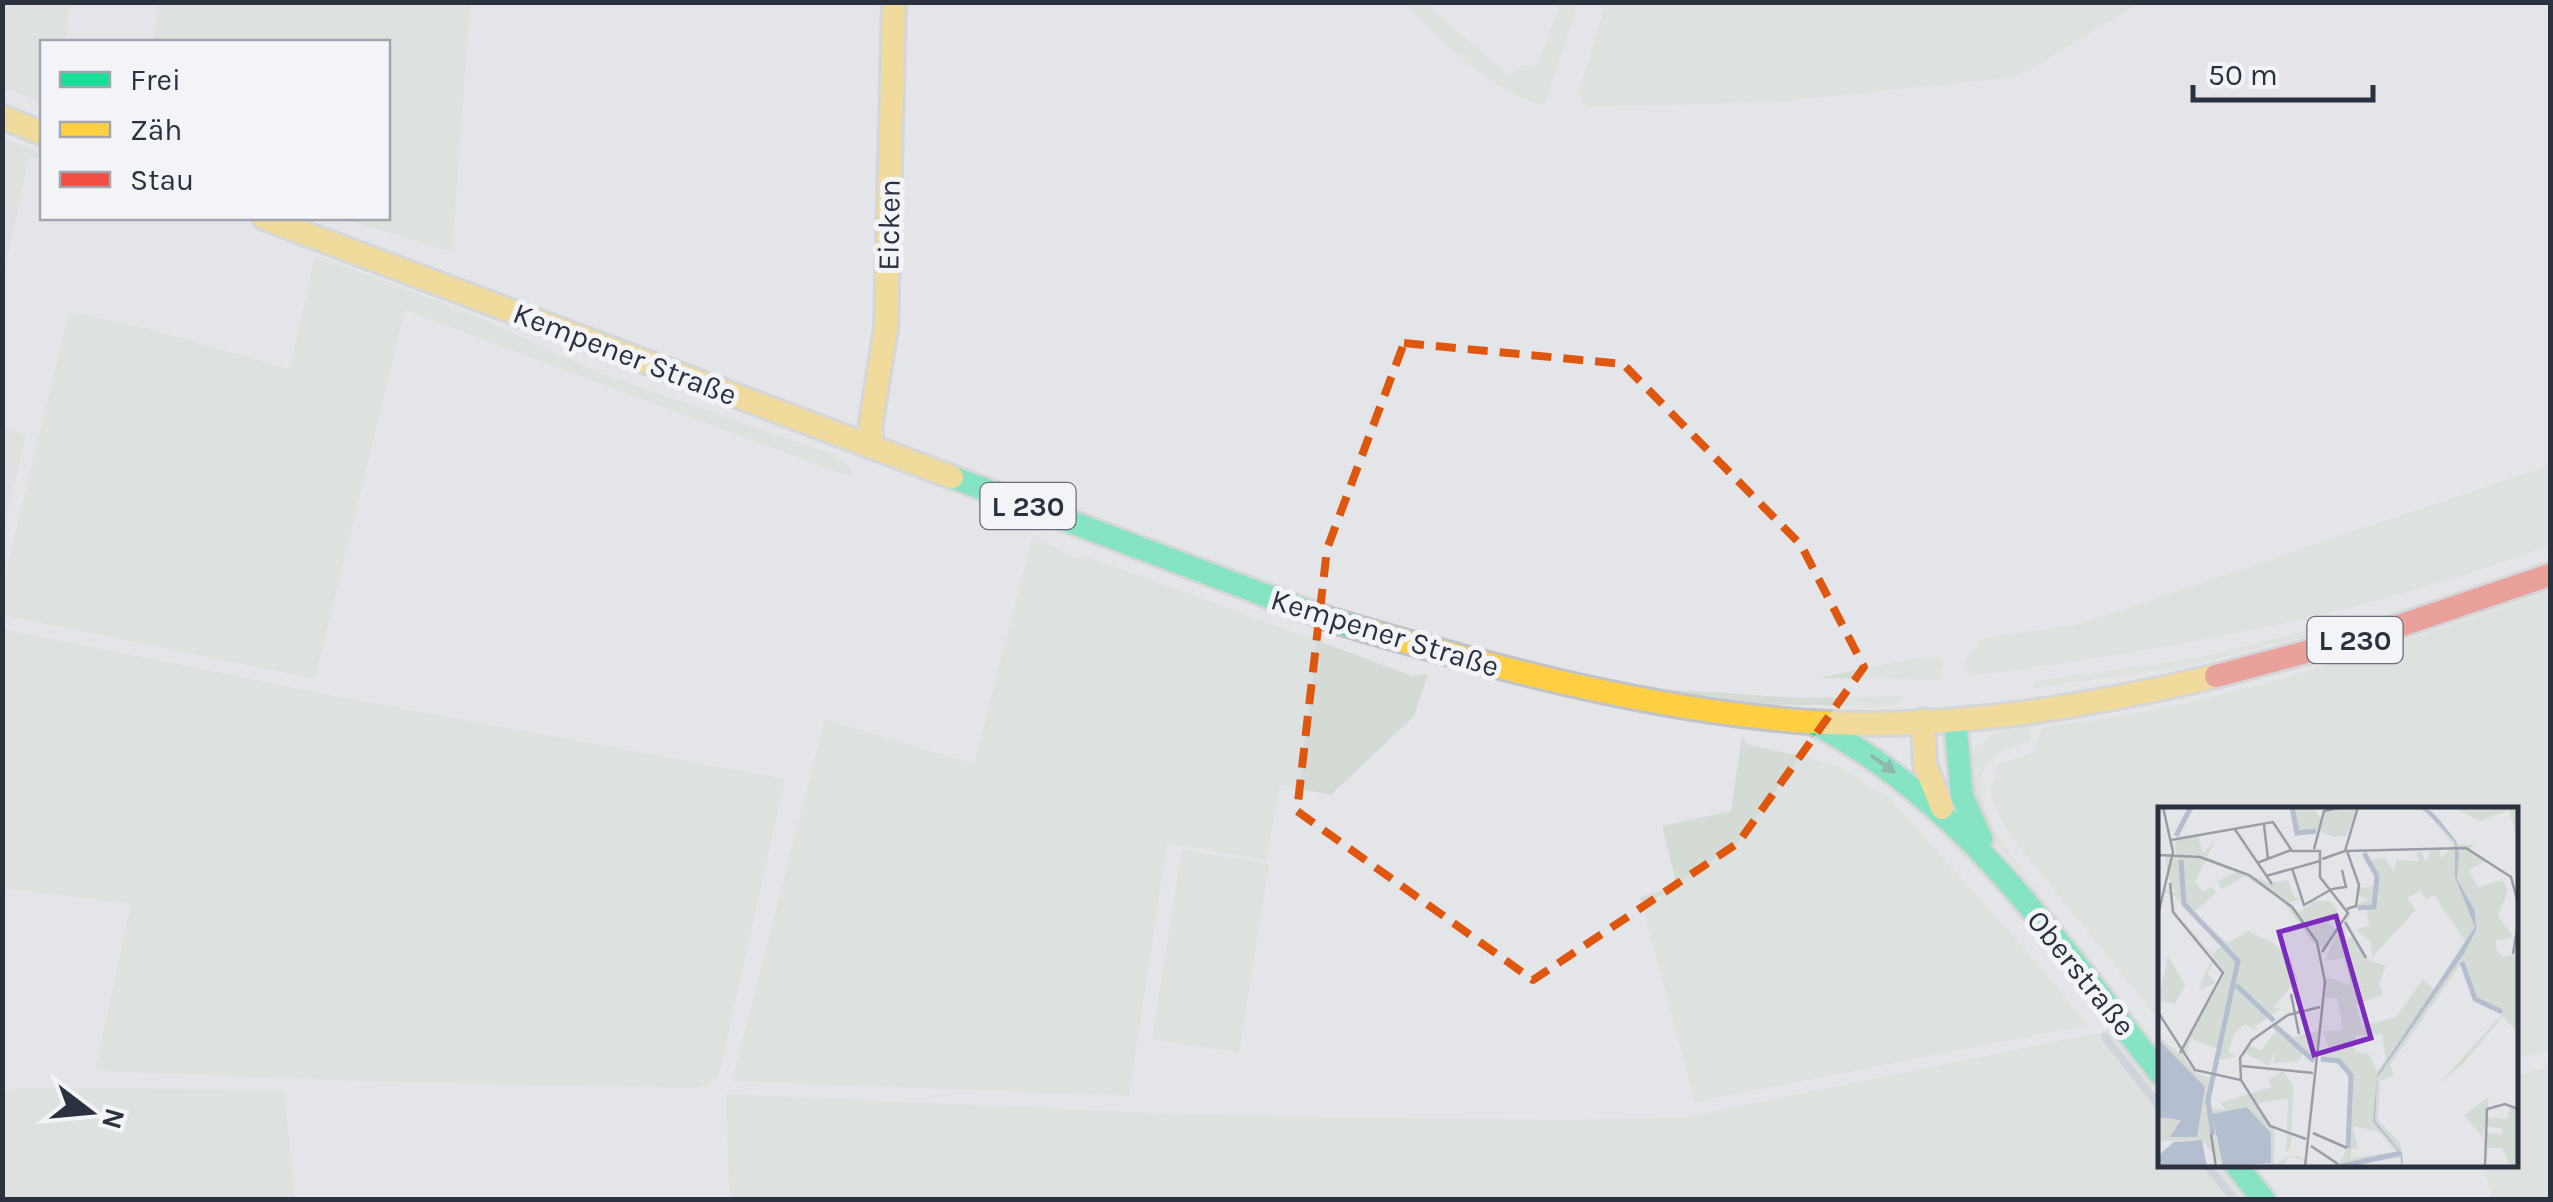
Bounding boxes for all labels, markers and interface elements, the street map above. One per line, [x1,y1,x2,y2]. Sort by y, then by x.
legend [40,40,390,220]
scale bar [2193,40,2373,102]
text: 50 m [2208,57,2278,93]
text: Frei [130,62,181,98]
text: Zäh [130,112,182,148]
text: Stau [130,162,194,198]
street label: Eicken [870,179,908,271]
street label: Kempener Straße [508,295,742,413]
road number: L 230 [980,483,1076,529]
street label: Kempener Straße [1267,581,1503,685]
road number: L 230 [2308,617,2402,663]
one-way arrow [1870,754,1896,773]
inset map [2158,807,2518,1167]
street label: Oberstraße [2019,903,2143,1043]
north arrow [40,1062,140,1162]
text: N [95,1105,132,1133]

